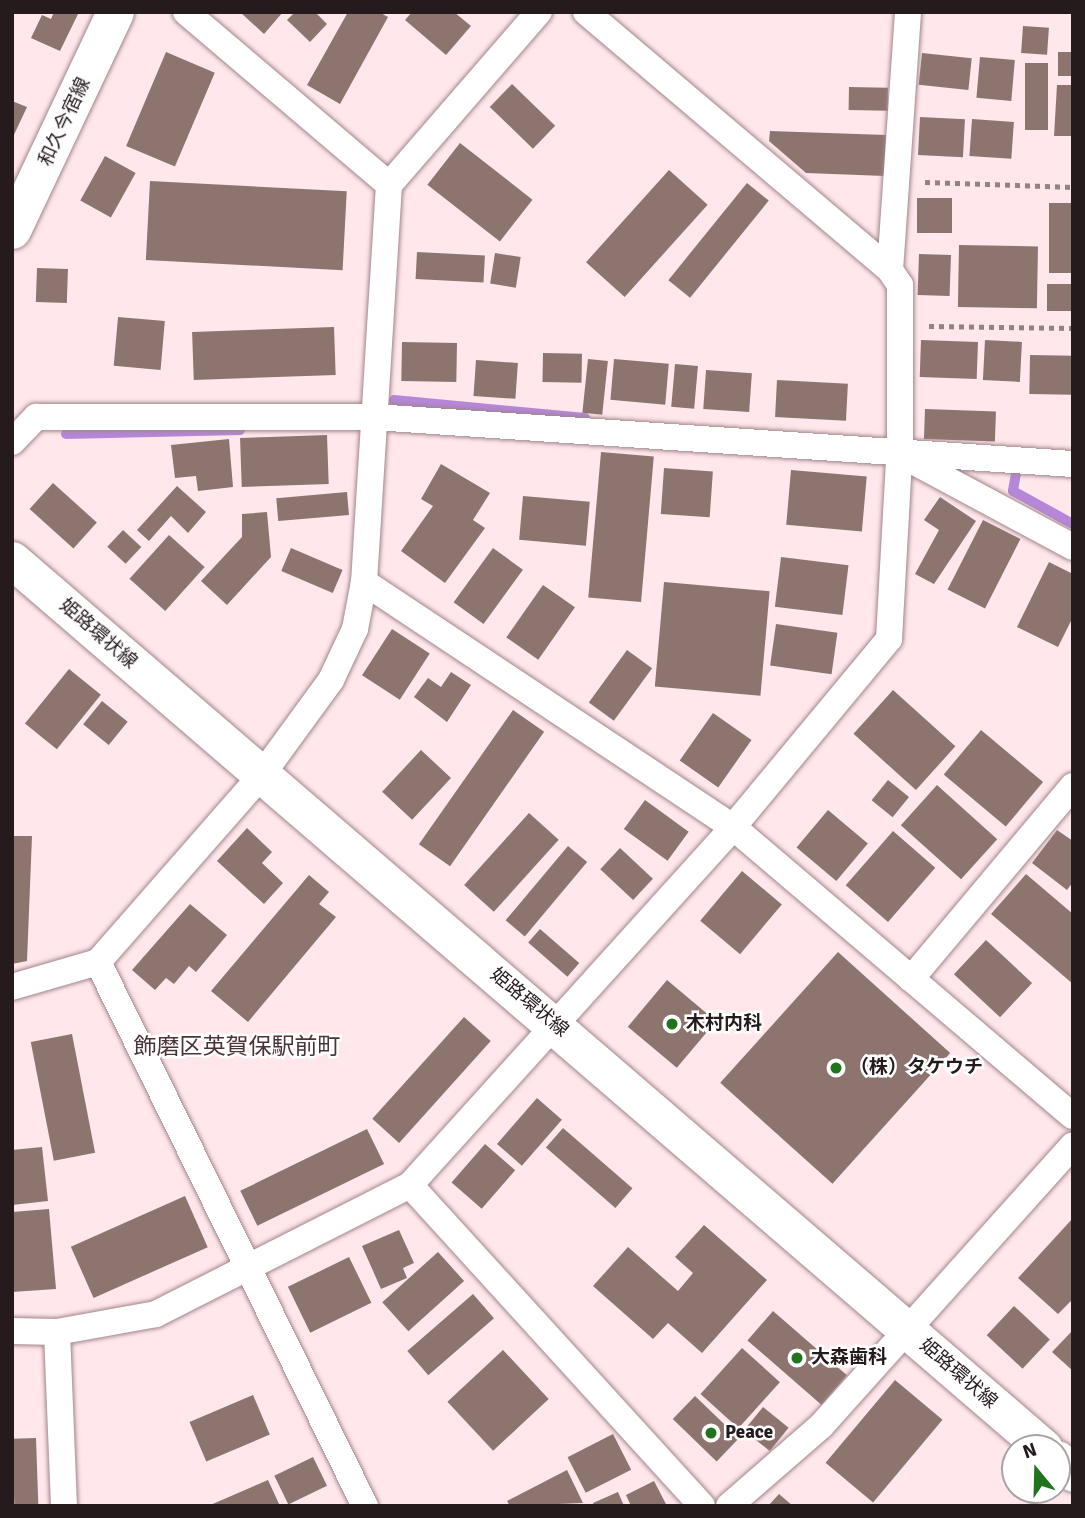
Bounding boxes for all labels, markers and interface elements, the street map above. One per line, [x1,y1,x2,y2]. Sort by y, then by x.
street label: 和久今宿線 [35,74,95,170]
street label: 姫路環状線 [55,594,141,674]
street label: 姫路環状線 [485,964,573,1042]
place label: 木村内科 [686,1013,762,1035]
marker: 木村内科 [664,1016,680,1032]
district label: 飾磨区英賀保駅前町 [134,1033,340,1061]
place label: （株）タケウチ [850,1057,983,1079]
marker: （株）タケウチ [828,1060,844,1076]
street label: 姫路環状線 [915,1334,1001,1414]
place label: 大森歯科 [811,1347,887,1369]
marker: 大森歯科 [789,1350,805,1366]
place label: Peace [725,1422,773,1444]
marker: Peace [703,1425,719,1441]
north arrow [1001,1434,1071,1504]
text: N [1020,1438,1040,1465]

